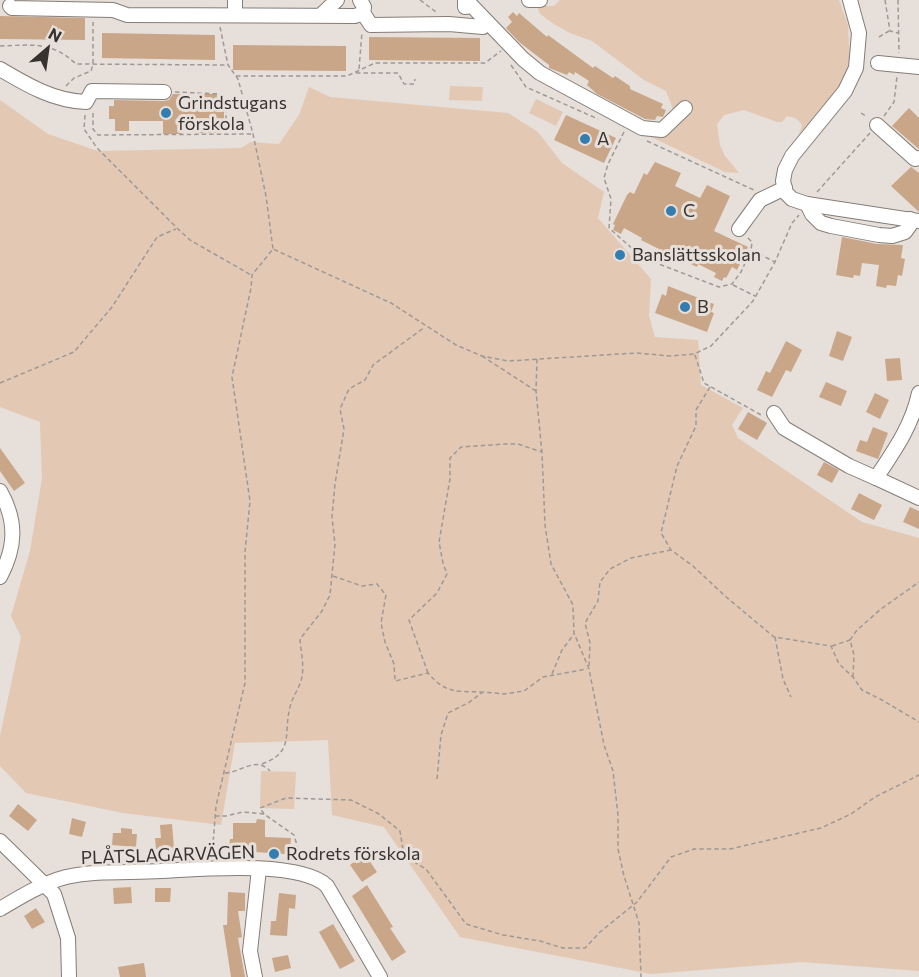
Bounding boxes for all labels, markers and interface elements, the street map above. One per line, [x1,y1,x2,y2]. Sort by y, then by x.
north arrow [18,18,78,78]
text: N [46,23,65,46]
place label: Grindstugans förskola [178,91,287,134]
marker: Grindstugans förskola [159,106,173,120]
place label: A [597,127,609,149]
marker: A [578,132,592,146]
place label: C [683,199,695,221]
marker: C [664,204,678,218]
place label: Banslättsskolan [632,243,761,265]
marker: Banslättsskolan [613,248,627,262]
place label: B [697,295,709,317]
marker: B [678,300,692,314]
street label: PLÅTSLAGARVÄGEN [80,840,256,868]
place label: Rodrets förskola [286,842,420,864]
marker: Rodrets förskola [267,847,281,861]

